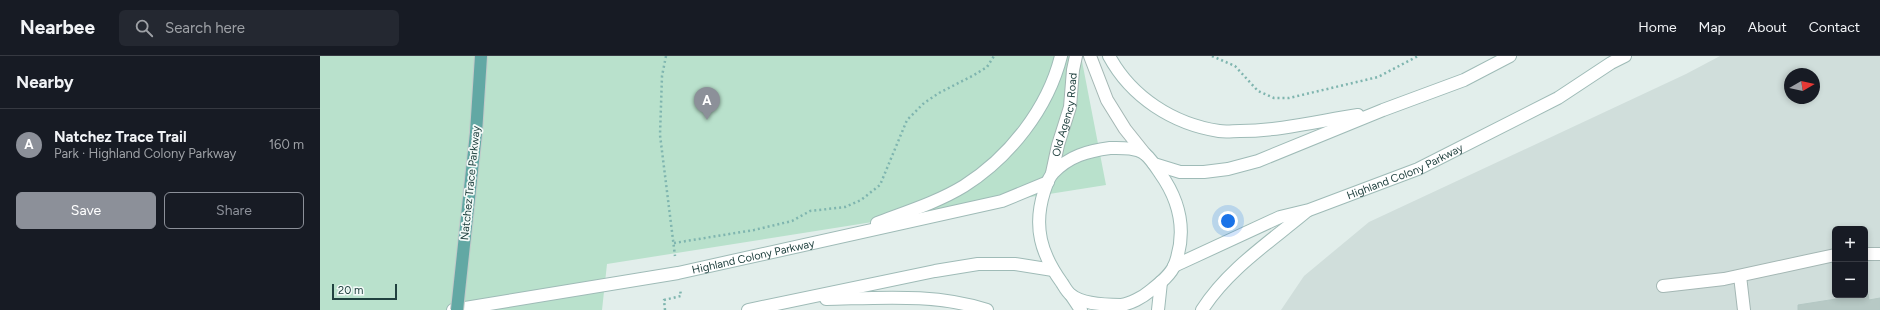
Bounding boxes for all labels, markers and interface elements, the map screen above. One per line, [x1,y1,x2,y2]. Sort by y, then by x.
search box [119,10,399,46]
text: Nearbee [20,16,95,39]
icon: search [133,17,155,39]
text: Search here [165,19,245,37]
text: Home [1638,19,1677,36]
text: Map [1699,19,1726,36]
text: About [1748,19,1787,36]
text: Contact [1809,19,1860,36]
north arrow [1784,68,1820,104]
text: Nearby [16,72,74,92]
street label: Old Agency Road [1050,72,1080,158]
pin: A [694,87,720,120]
street label: Natchez Trace Parkway [458,125,483,241]
text: Natchez Trace Trail [54,128,187,146]
text: A [24,137,34,152]
text: 160 m [269,137,304,152]
street label: Highland Colony Parkway [1345,141,1466,202]
text: Park · Highland Colony Parkway [54,146,236,161]
button: Save [16,192,156,229]
button: Share [164,192,304,229]
your location [1218,211,1238,231]
map controls [1832,226,1868,298]
button: + [1832,226,1868,262]
street label: Highland Colony Parkway [691,237,816,277]
button: − [1832,262,1868,298]
scale bar [332,282,397,301]
text: 20 m [338,284,363,297]

